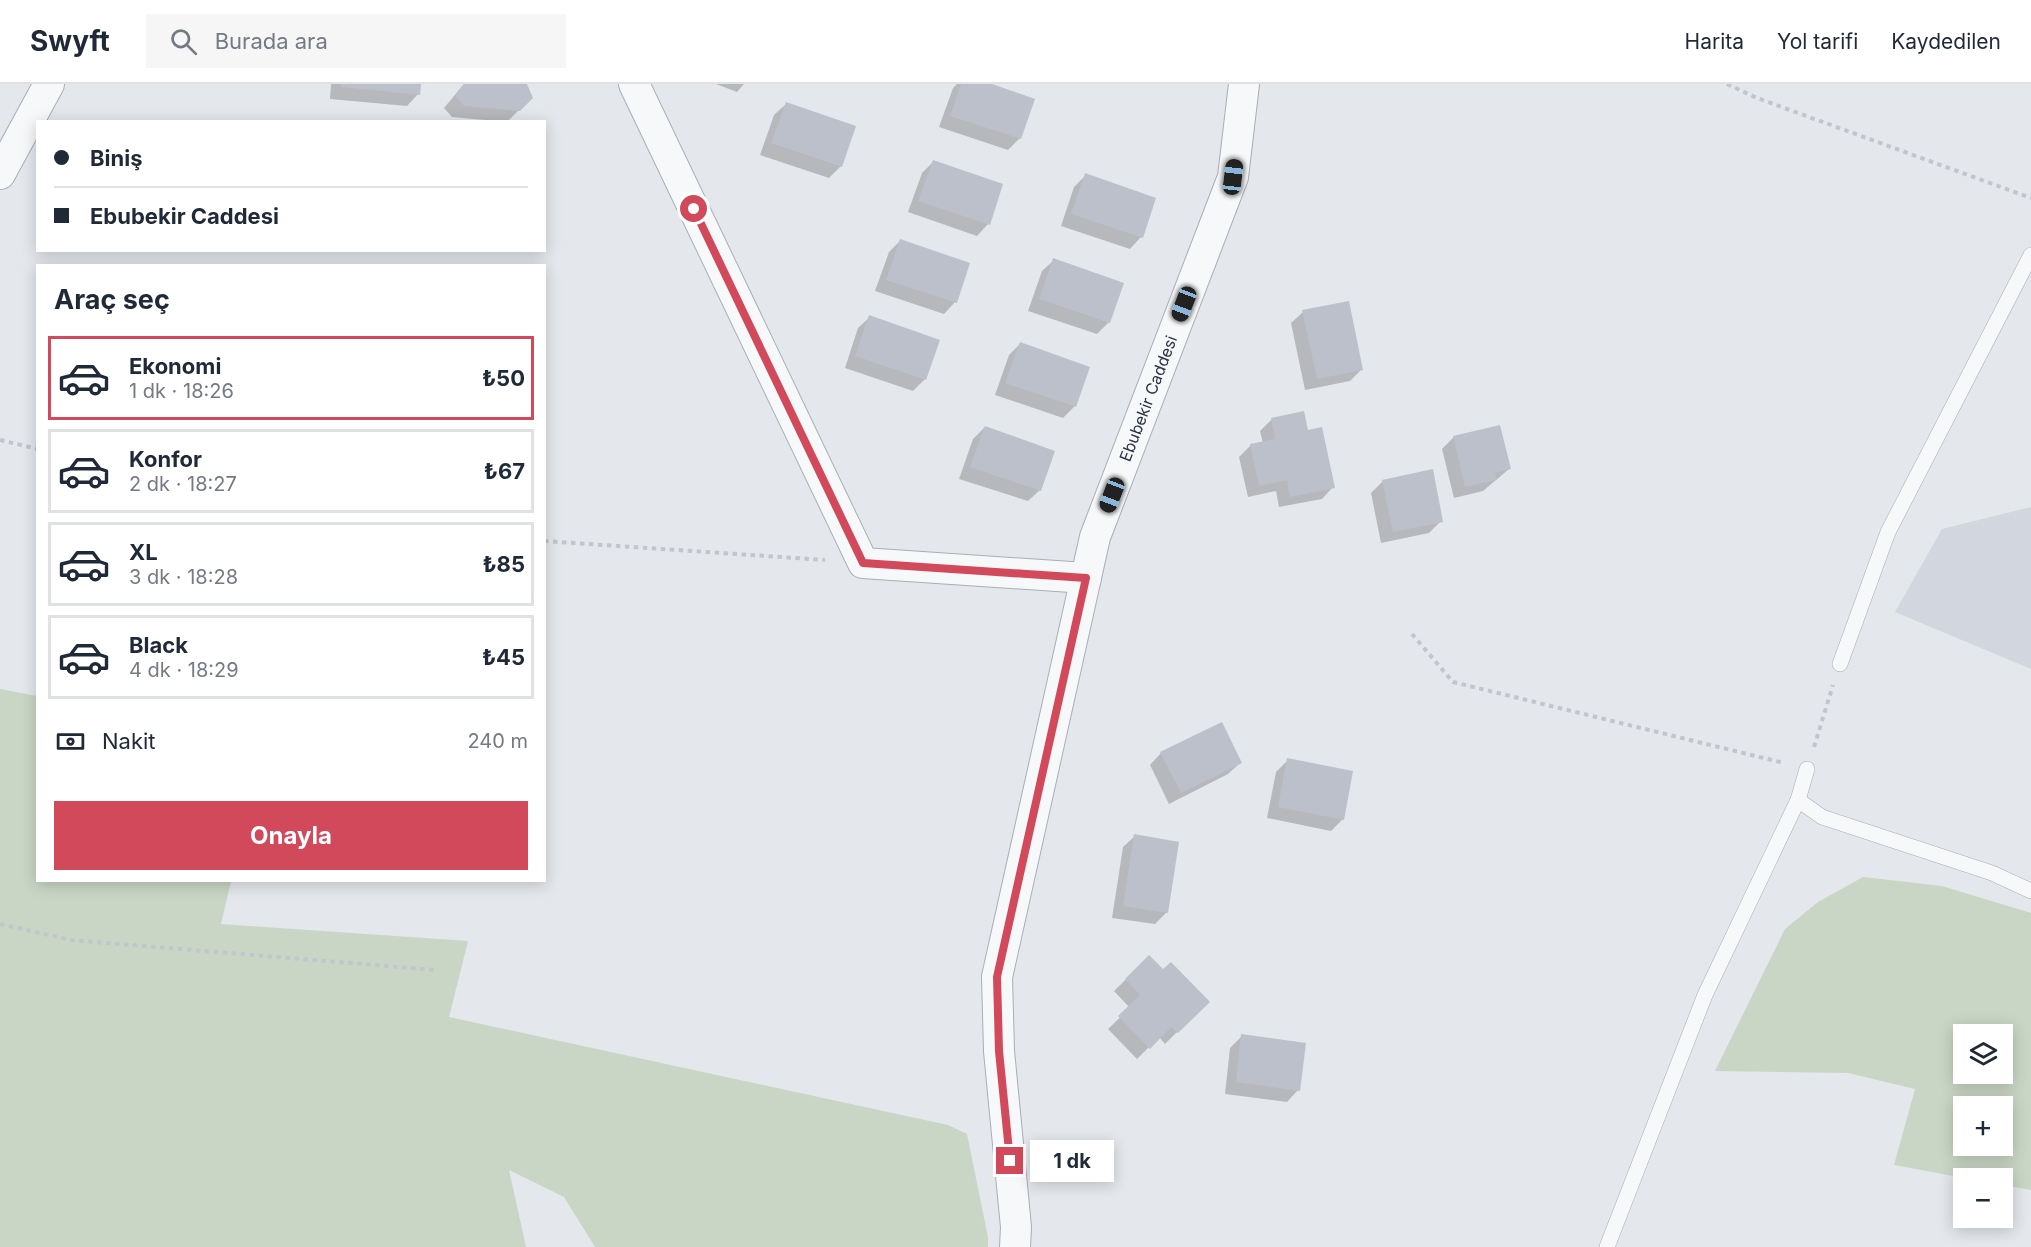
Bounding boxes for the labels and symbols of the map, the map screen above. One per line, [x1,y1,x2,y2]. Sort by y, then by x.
car [1222,158,1244,196]
route start [680,195,707,222]
car [1169,284,1199,324]
street label: Ebubekir Caddesi [1115,333,1181,464]
car [1097,475,1127,515]
callout: 1 dk [1031,1140,1115,1182]
route end [996,1147,1023,1174]

